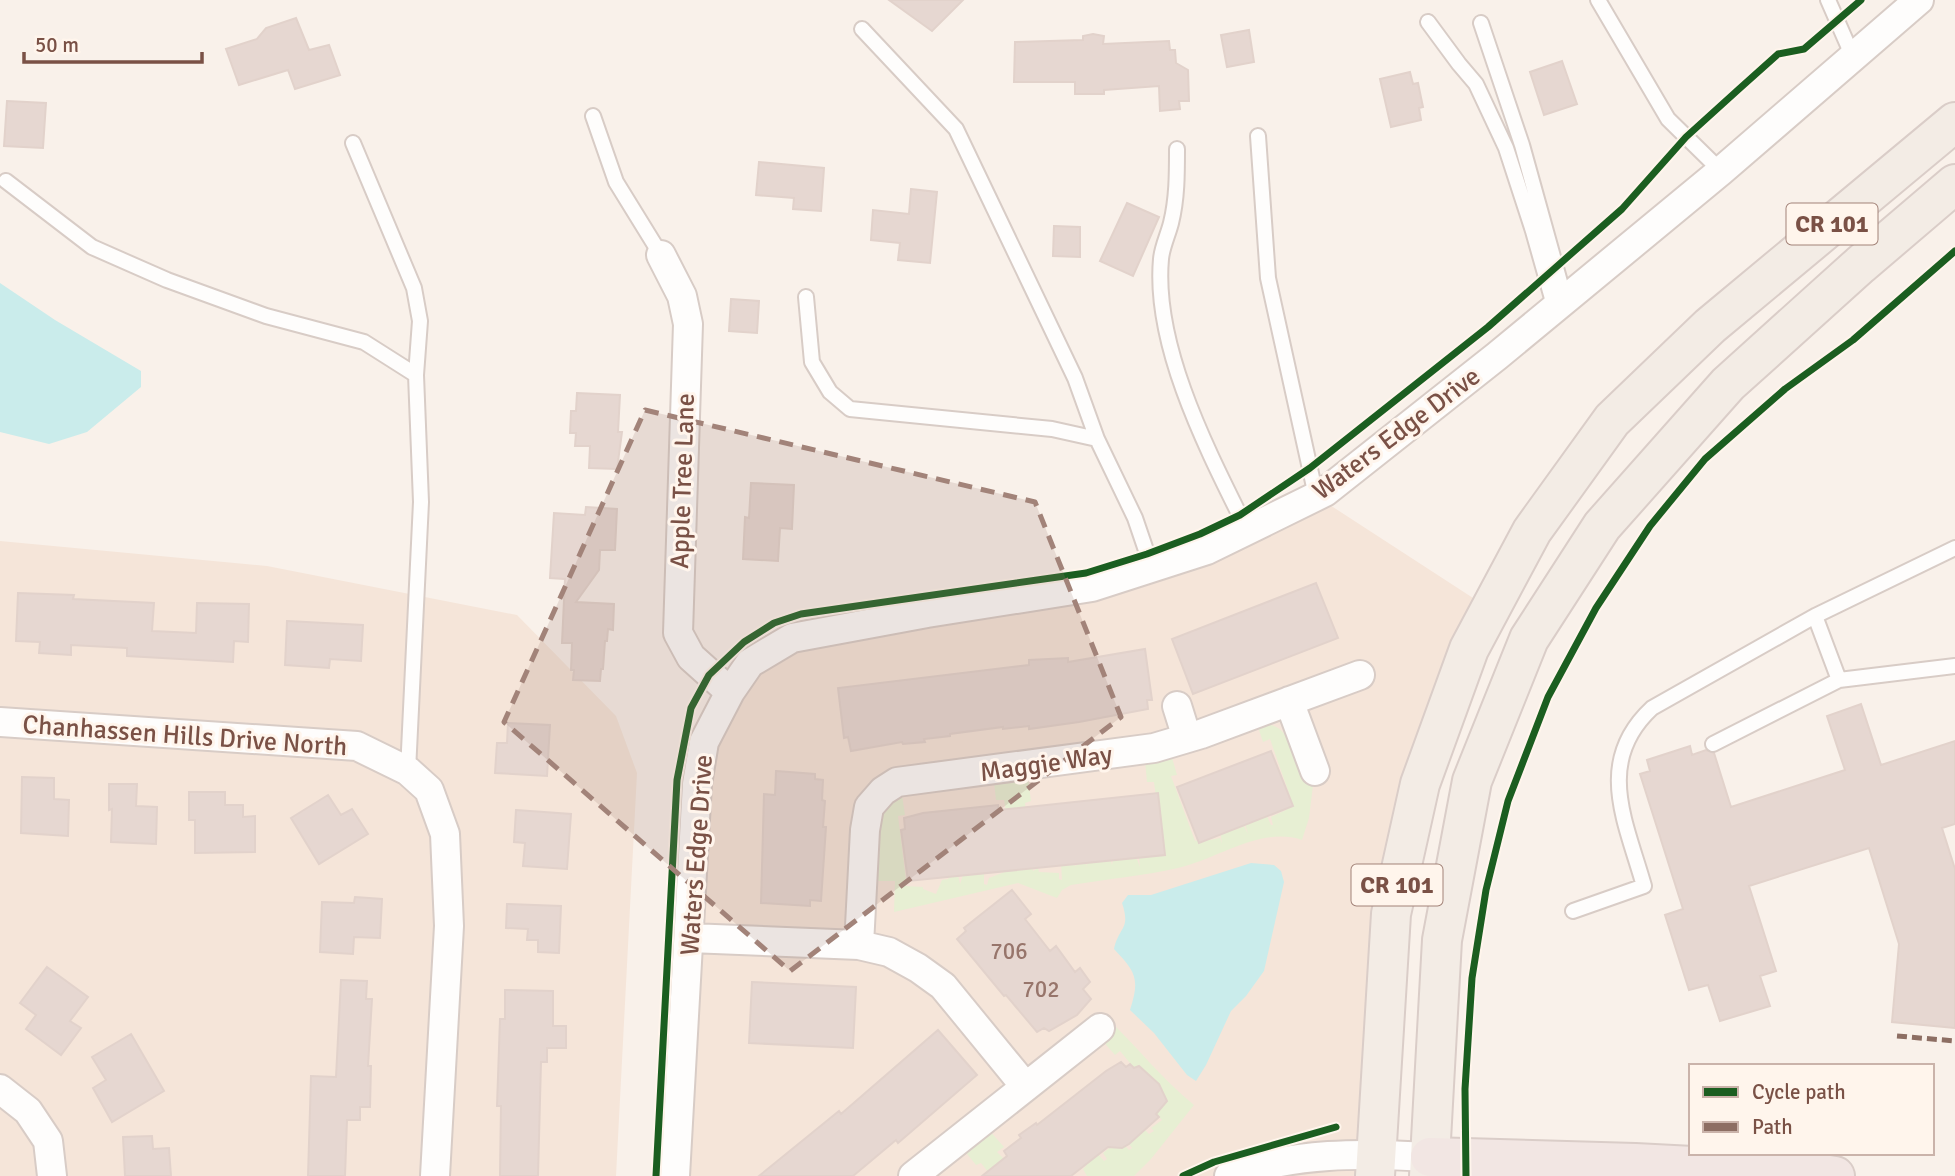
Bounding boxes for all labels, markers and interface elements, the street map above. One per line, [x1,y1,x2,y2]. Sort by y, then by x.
scale bar [24,21,203,65]
text: 50 m [35,32,79,58]
road number: CR 101 [1786,204,1878,244]
street label: Waters Edge Drive [1307,360,1487,507]
street label: Apple Tree Lane [664,393,702,569]
street label: Chanhassen Hills Drive North [22,709,348,763]
street label: Maggie Way [978,739,1114,789]
street label: Waters Edge Drive [674,753,720,957]
road number: CR 101 [1352,864,1442,906]
house number: 706 [990,937,1028,966]
house number: 702 [1022,975,1060,1004]
legend [1689,1064,1934,1155]
text: Cycle path [1752,1079,1846,1105]
text: Path [1752,1114,1793,1140]

